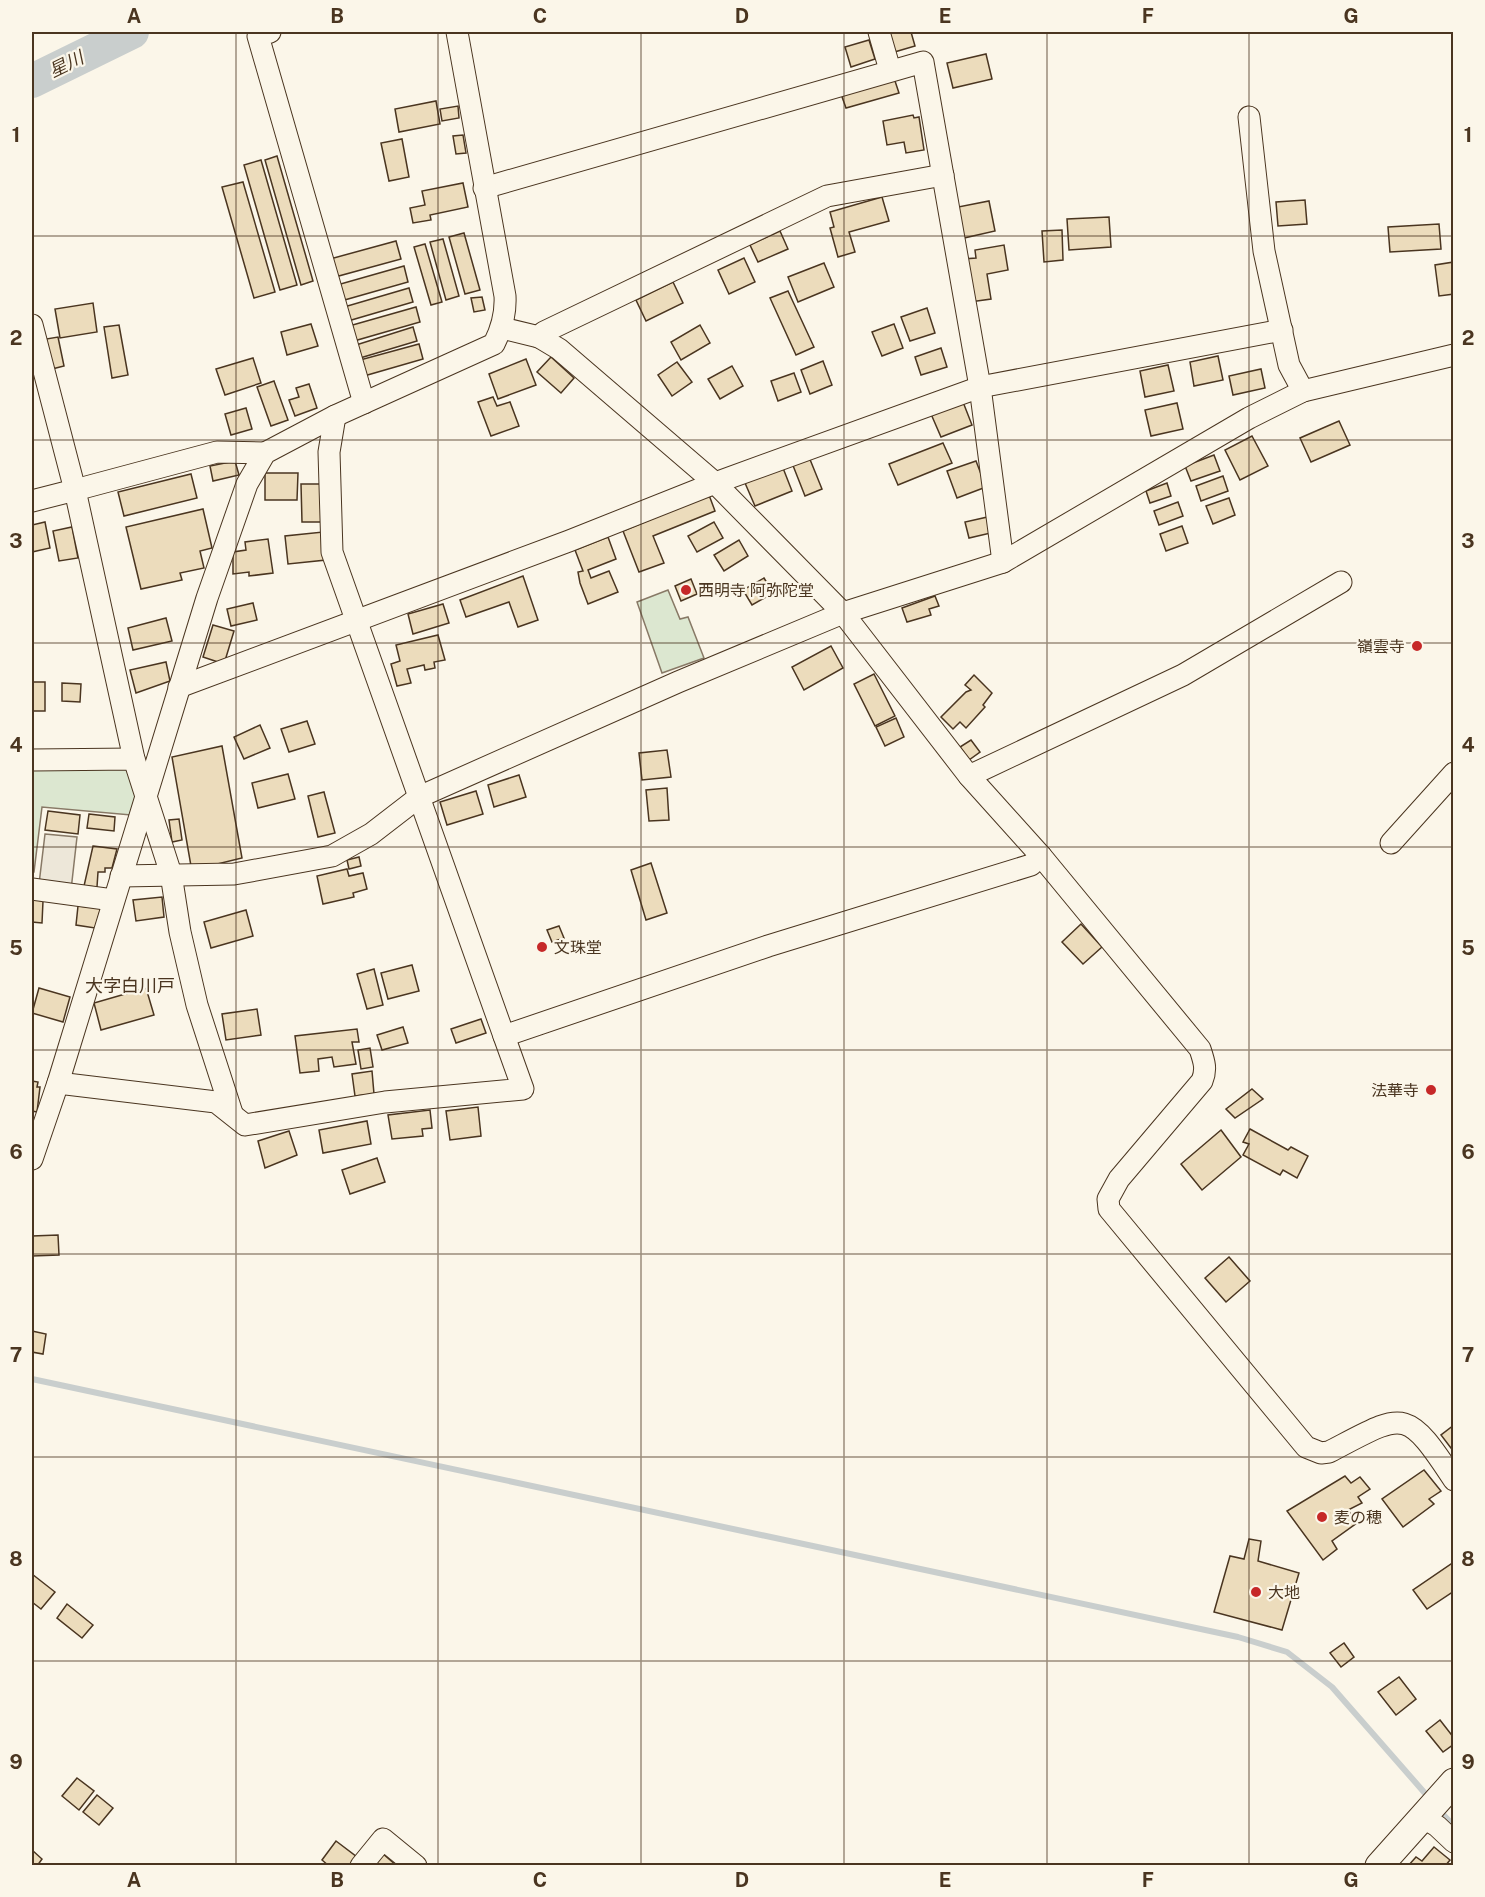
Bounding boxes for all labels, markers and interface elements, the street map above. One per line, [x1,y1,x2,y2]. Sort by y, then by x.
text: A [127,4,141,28]
text: B [330,4,344,28]
text: C [533,4,547,28]
text: D [735,4,749,28]
text: E [939,4,951,28]
text: F [1142,4,1154,28]
text: G [1343,4,1359,28]
water label: 星川 [45,46,89,81]
text: 1 [12,123,20,147]
text: 1 [1464,123,1472,147]
text: 2 [10,326,22,350]
text: 2 [1462,326,1474,350]
text: 3 [9,529,23,553]
text: 3 [1461,529,1475,553]
place label: 西明寺 阿弥陀堂 [698,581,814,600]
marker: 西明寺 阿弥陀堂 [679,583,693,597]
place label: 嶺雲寺 [1357,637,1405,656]
marker: 嶺雲寺 [1410,639,1424,653]
text: 4 [9,733,23,757]
text: 4 [1461,733,1475,757]
text: 5 [9,936,23,960]
text: 5 [1461,936,1475,960]
place label: 文珠堂 [554,938,602,957]
marker: 文珠堂 [535,940,549,954]
district label: 大字白川戸 [85,975,175,996]
place label: 法華寺 [1371,1081,1419,1100]
marker: 法華寺 [1424,1083,1438,1097]
text: 6 [9,1140,23,1164]
text: 6 [1461,1140,1475,1164]
text: 7 [10,1343,22,1367]
text: 7 [1462,1343,1474,1367]
place label: 麦の穂 [1334,1508,1382,1527]
marker: 麦の穂 [1315,1510,1329,1524]
text: 8 [9,1547,23,1571]
text: 8 [1461,1547,1475,1571]
place label: 大地 [1268,1583,1300,1602]
marker: 大地 [1249,1585,1263,1599]
text: 9 [9,1750,23,1774]
text: 9 [1461,1750,1475,1774]
text: A [127,1868,141,1892]
text: B [330,1868,344,1892]
text: C [533,1868,547,1892]
text: D [735,1868,749,1892]
text: E [939,1868,951,1892]
text: F [1142,1868,1154,1892]
text: G [1343,1868,1359,1892]

